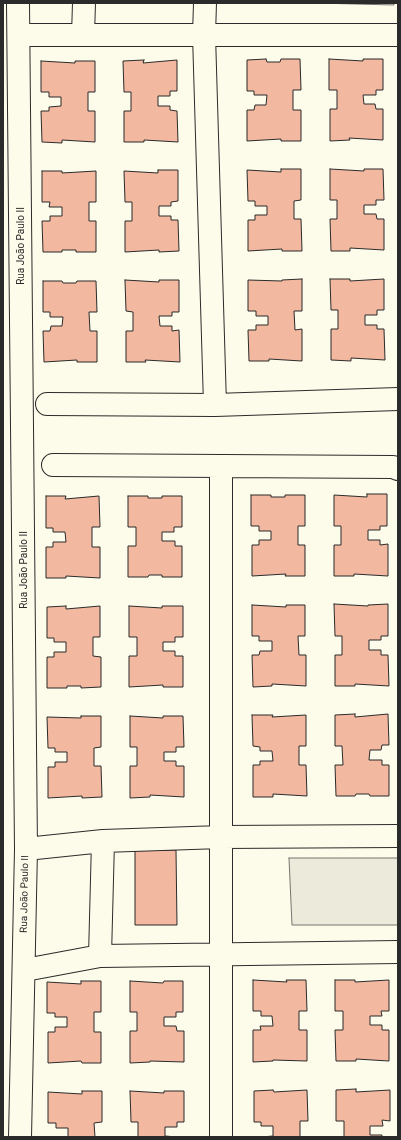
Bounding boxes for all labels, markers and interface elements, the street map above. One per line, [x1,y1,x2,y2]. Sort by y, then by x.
street label: Rua João Paulo II [15,207,27,285]
street label: Rua João Paulo II [18,531,30,609]
street label: Rua João Paulo II [18,855,32,933]

